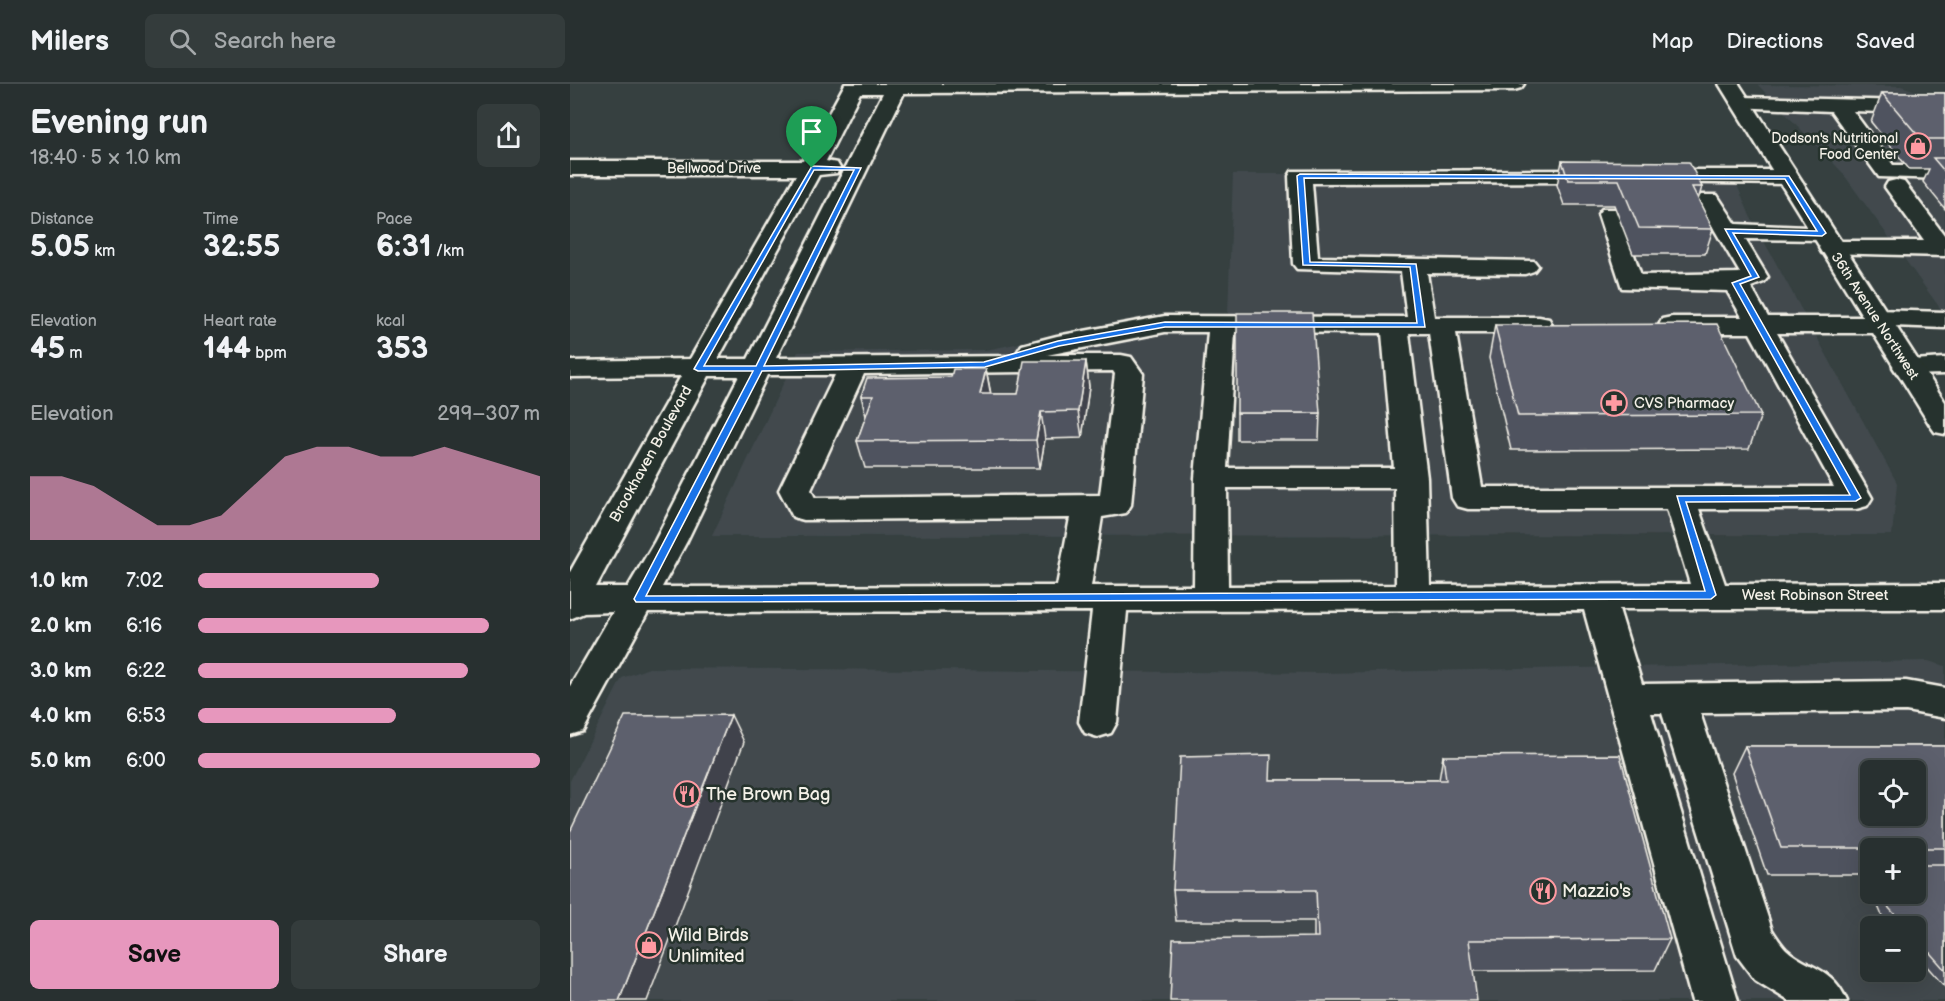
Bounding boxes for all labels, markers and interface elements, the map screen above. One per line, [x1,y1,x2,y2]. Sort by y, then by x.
search box [145,14,565,68]
text: Milers [30,25,109,58]
icon: search [166,25,199,58]
text: Search here [214,28,336,55]
text: Map [1651,29,1694,54]
text: Directions [1727,29,1823,54]
text: Saved [1856,29,1915,54]
text: Evening run [30,103,208,143]
button: share [477,104,540,167]
pin [786,106,837,168]
icon: arrive [795,115,828,148]
place label: Dodson's Nutritional Food Center [1771,130,1899,163]
shop icon: Dodson's Nutritional Food Center [1903,131,1933,161]
text: 18:40 · 5 × 1.0 km [30,146,181,170]
street label: Bellwood Drive [667,160,761,177]
text: Distance [30,210,94,229]
text: Time [203,210,238,229]
text: Pace [376,210,412,229]
text: 5.05 [30,229,90,265]
text: 32:55 [203,229,280,265]
text: 6:31 [376,229,432,265]
text: km [90,242,115,261]
text: /km [432,242,464,261]
street label: 36th Avenue Northwest [1828,249,1923,383]
text: Elevation [30,312,97,331]
text: Heart rate [203,312,277,331]
text: kcal [376,312,405,331]
text: 45 [30,331,65,367]
text: 144 [203,331,251,367]
text: 353 [376,331,428,367]
text: m [65,344,83,363]
text: bpm [251,344,287,363]
street label: Brookhaven Boulevard [606,382,696,526]
pharmacy icon: CVS Pharmacy [1599,388,1629,418]
place label: CVS Pharmacy [1634,394,1734,413]
text: Elevation [30,402,113,426]
text: 299–307 m [437,402,540,426]
text: 1.0 km [30,569,88,593]
text: 7:02 [126,569,163,593]
street label: West Robinson Street [1742,586,1889,605]
text: 2.0 km [30,614,92,638]
text: 6:16 [126,614,162,638]
text: 3.0 km [30,659,91,683]
text: 6:22 [126,659,166,683]
text: 4.0 km [30,704,92,728]
text: 6:53 [126,704,166,728]
text: 5.0 km [30,749,91,773]
text: 6:00 [126,749,166,773]
map controls [1860,760,1926,982]
button: locate [1860,760,1926,826]
restaurant icon: The Brown Bag [672,779,702,809]
place label: The Brown Bag [706,784,830,805]
button: + [1860,838,1926,904]
restaurant icon: Mazzio's [1528,876,1558,906]
place label: Mazzio's [1562,881,1631,902]
button: − [1860,916,1926,982]
button: Save [30,920,279,989]
button: Share [291,920,540,989]
place label: Wild Birds Unlimited [668,925,749,967]
shop icon: Wild Birds Unlimited [634,930,664,960]

